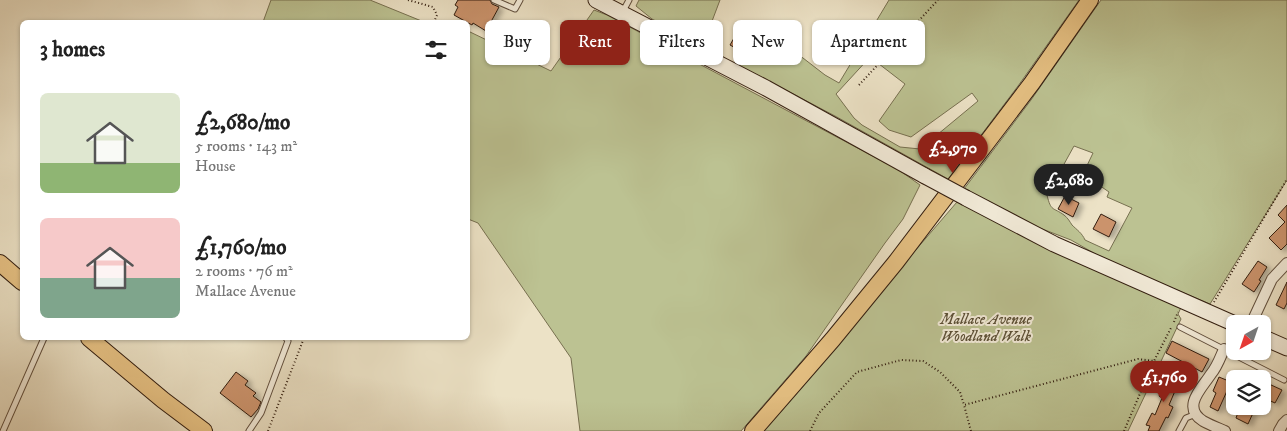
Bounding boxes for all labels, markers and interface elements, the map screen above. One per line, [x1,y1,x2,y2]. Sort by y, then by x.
chip: Buy [485,20,550,65]
chip: Rent [560,20,630,65]
chip: Filters [640,20,723,65]
chip: New [733,20,802,65]
chip: Apartment [812,20,925,65]
icon: filters [422,36,450,64]
text: 3 homes [40,37,105,63]
text: £2,680/mo [195,110,290,136]
icon: home [80,113,140,173]
pin: £2,970 [912,132,994,174]
text: 5 rooms · 143 m² [195,136,297,156]
text: £2,970 [929,138,977,158]
text: House [195,156,236,176]
pin: £2,680 [1028,164,1110,206]
text: £2,680 [1045,170,1093,190]
text: £1,760/mo [195,235,286,261]
icon: home [80,238,140,298]
text: 2 rooms · 76 m² [195,261,293,281]
text: Mallace Avenue [195,281,296,301]
park label: Mallace Avenue Woodland Walk [939,310,1032,346]
north arrow [1226,315,1271,360]
map controls [1226,315,1271,415]
pin: £1,760 [1123,360,1205,403]
text: £1,760 [1141,367,1187,387]
button: layers [1226,370,1271,415]

